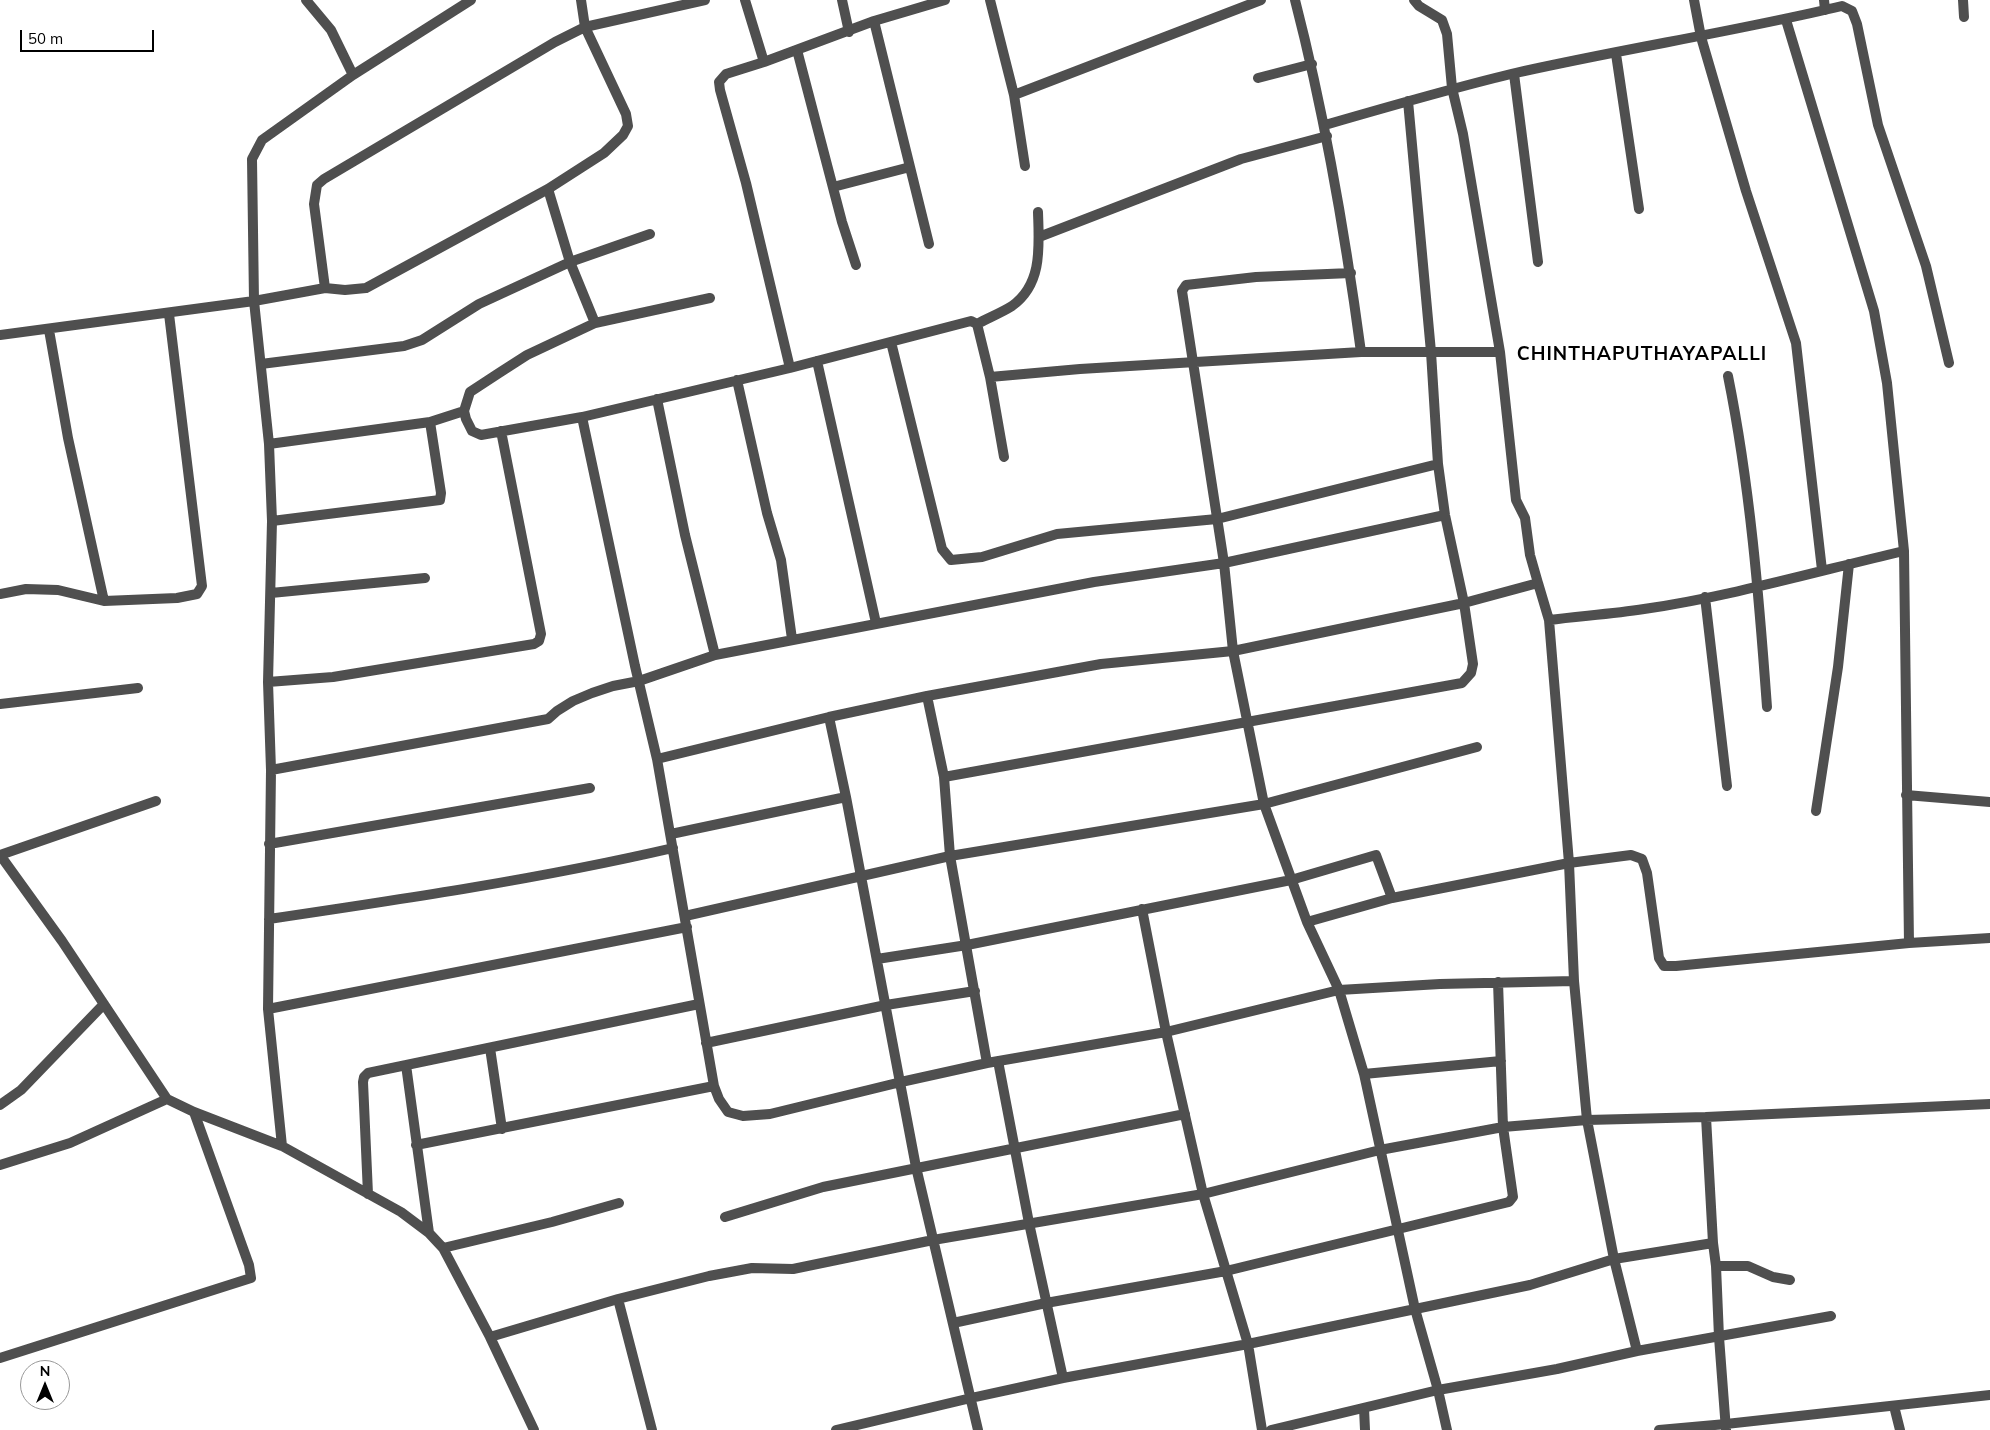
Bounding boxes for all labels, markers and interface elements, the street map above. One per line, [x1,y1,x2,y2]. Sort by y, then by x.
scale bar [22,20,156,52]
text: 50 m [28,29,63,48]
district label: CHINTHAPUTHAYAPALLI [1514,343,1770,365]
north arrow [20,1360,70,1410]
text: N [40,1362,50,1380]

